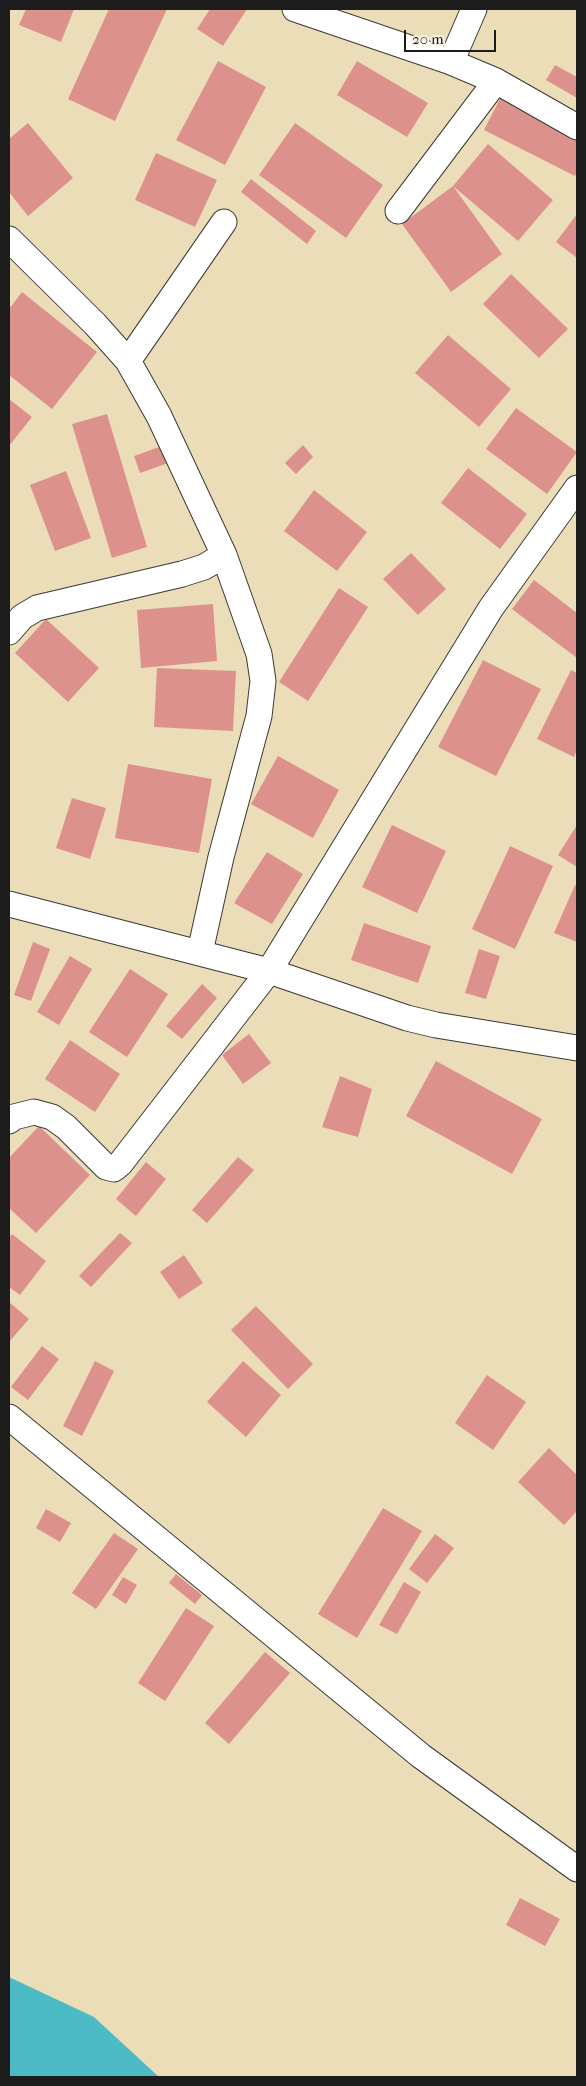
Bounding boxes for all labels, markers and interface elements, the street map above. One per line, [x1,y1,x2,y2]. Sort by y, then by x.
scale bar [406,20,498,52]
text: 20 m [412,30,444,48]

